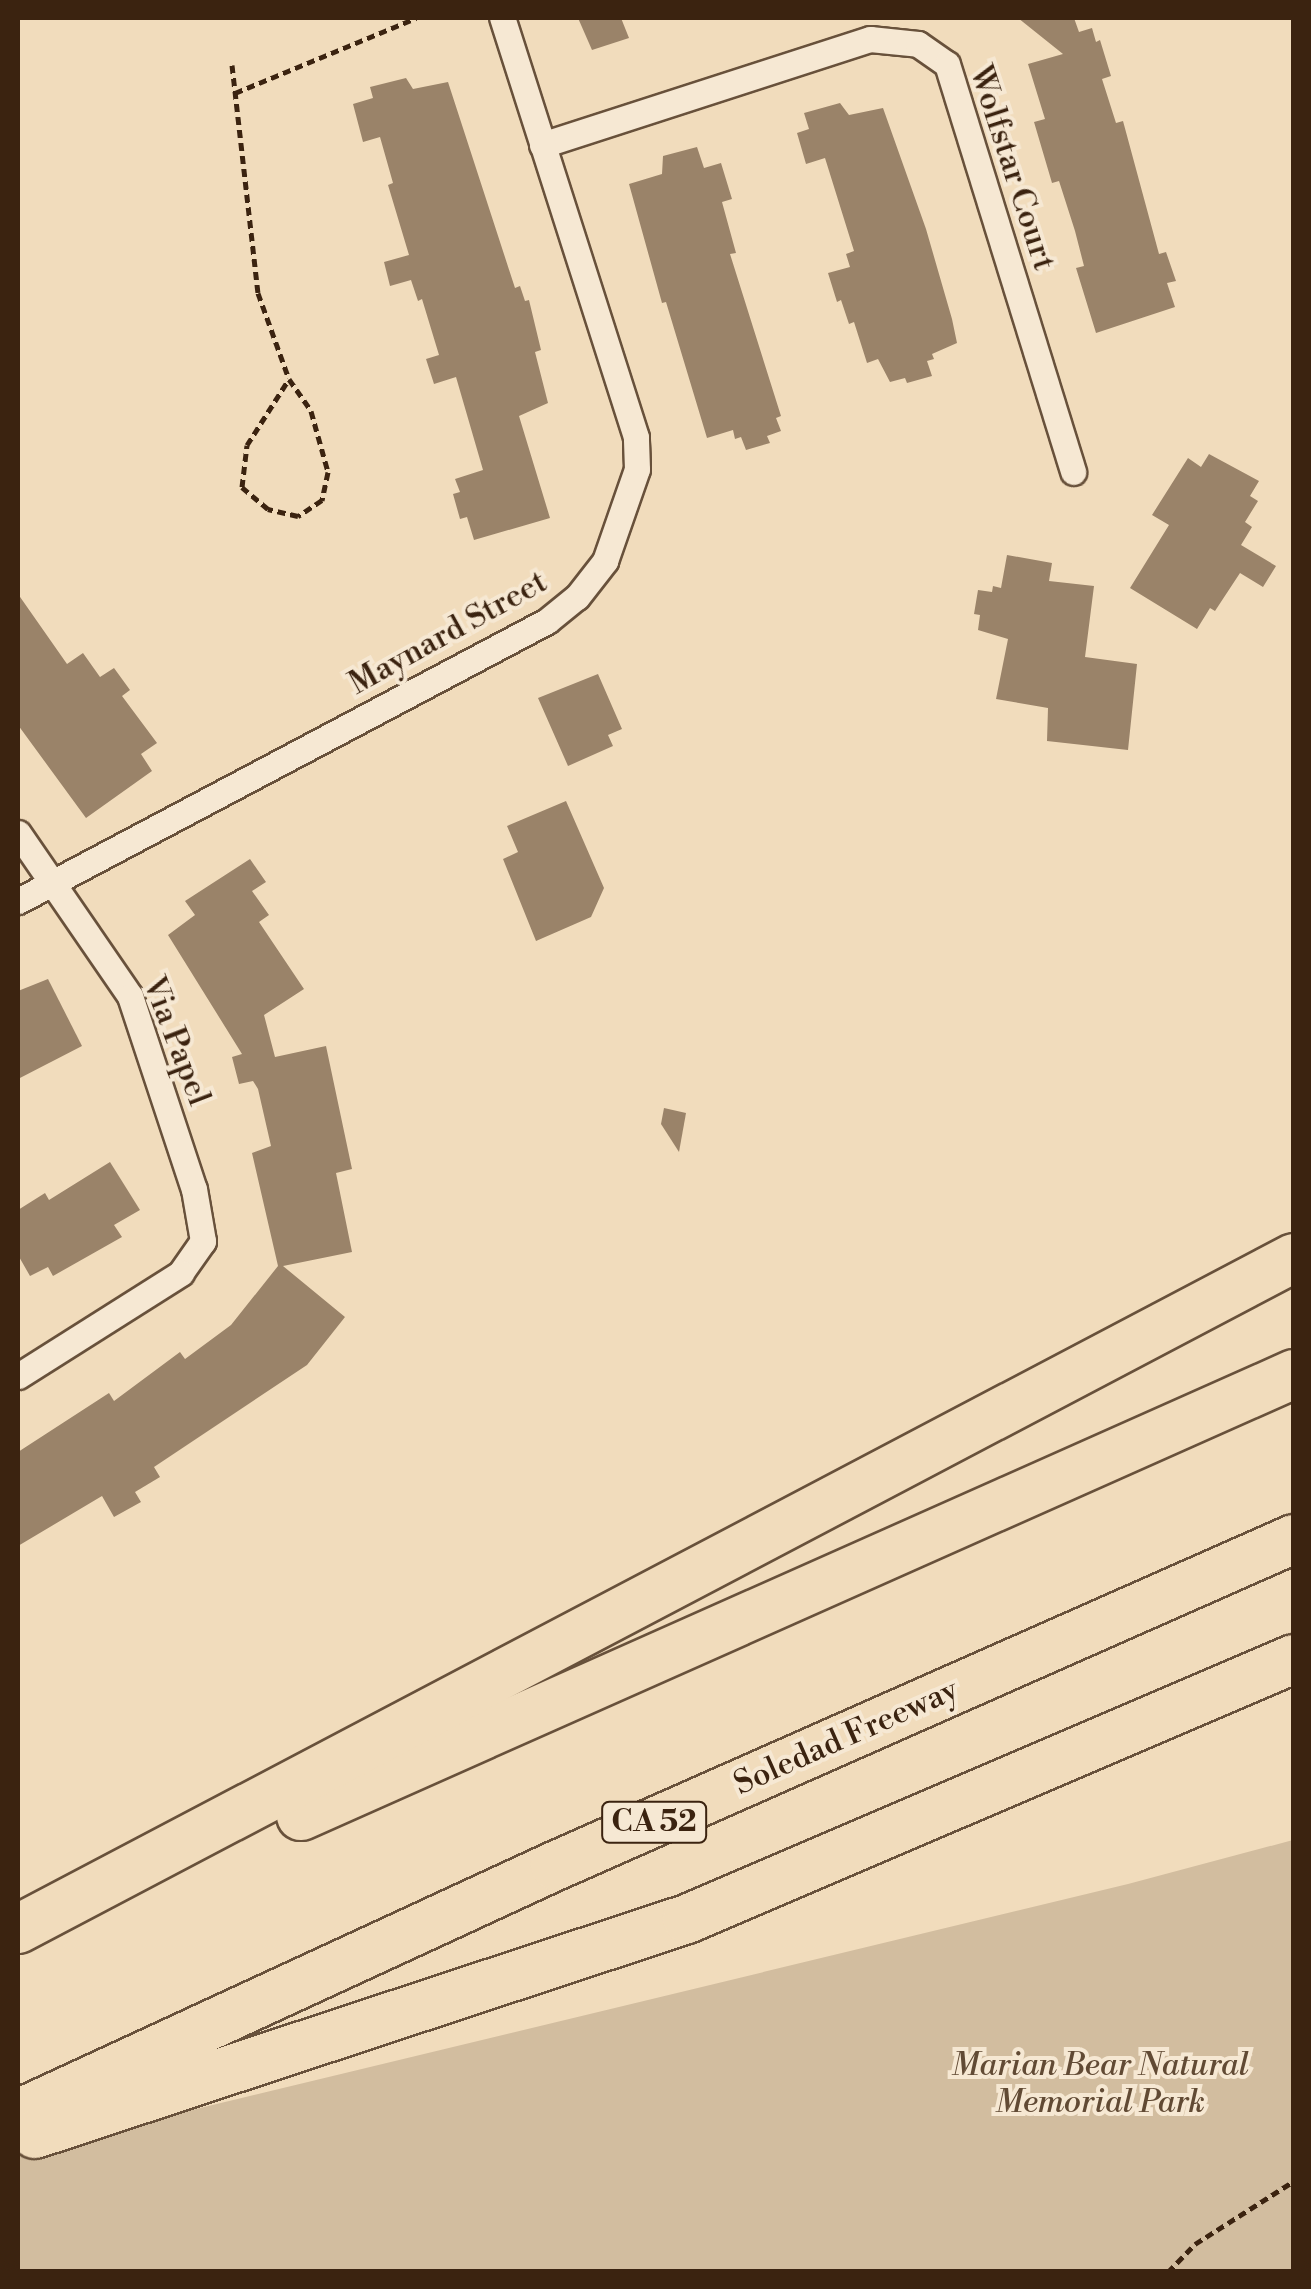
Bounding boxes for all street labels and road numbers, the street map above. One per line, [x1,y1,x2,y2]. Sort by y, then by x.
street label: Wolfstar Court [961,61,1063,275]
street label: Maynard Street [342,563,554,703]
street label: Via Papel [134,971,218,1111]
street label: Soledad Freeway [728,1670,964,1804]
road number: CA 52 [599,1797,709,1847]

